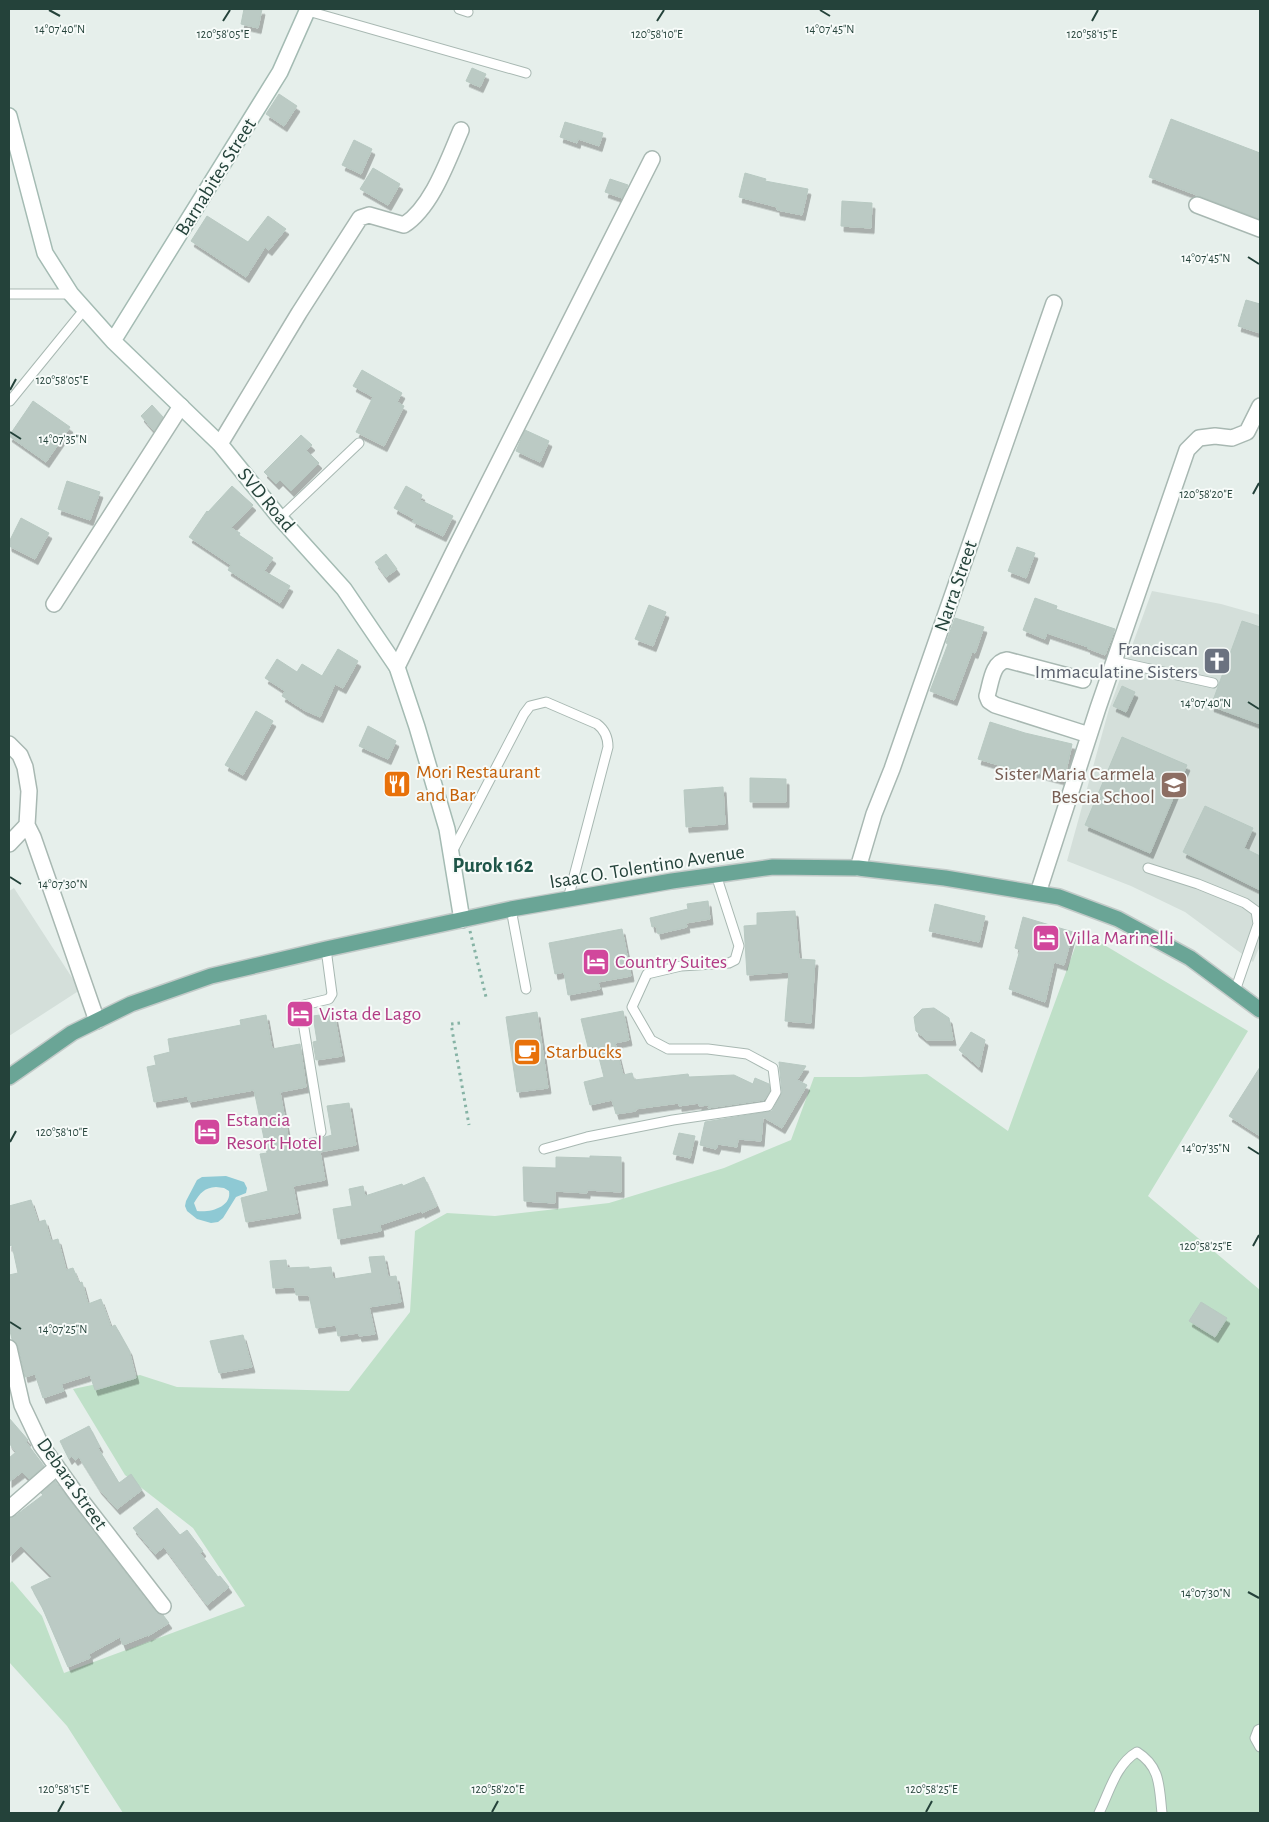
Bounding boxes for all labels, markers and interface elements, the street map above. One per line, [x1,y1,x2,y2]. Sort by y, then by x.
text: 14°07'40"N [35,23,85,35]
text: 14°07'45"N [805,23,855,35]
text: 120°58'05"E [197,28,250,40]
text: 120°58'10"E [631,28,683,40]
text: 120°58'15"E [1067,28,1117,40]
street label: Barnabites Street [172,114,260,239]
text: 14°07'45"N [1181,252,1231,264]
text: 120°58'05"E [36,374,89,386]
text: 14°07'35"N [39,433,87,445]
street label: SVD Road [234,464,298,536]
text: 120°58'20"E [1179,488,1233,500]
street label: Narra Street [931,537,981,634]
place label: Franciscan Immaculatine Sisters [1035,639,1198,682]
church icon: Franciscan Immaculatine Sisters [1202,646,1232,676]
text: 14°07'40"N [1181,697,1231,709]
place label: Mori Restaurant and Bar [416,762,541,805]
place label: Sister Maria Carmela Bescia School [994,764,1155,807]
restaurant icon: Mori Restaurant and Bar [382,769,412,799]
school or university icon: Sister Maria Carmela Bescia School [1159,770,1189,800]
street label: Isaac O. Tolentino Avenue [548,842,746,892]
district label: Purok 162 [452,855,534,876]
text: 14°07'30"N [38,878,88,890]
hotel icon: Villa Marinelli [1031,923,1061,953]
place label: Villa Marinelli [1065,928,1174,948]
hotel icon: Country Suites [581,947,611,977]
place label: Country Suites [615,952,727,972]
hotel icon: Vista de Lago [285,999,315,1029]
place label: Vista de Lago [319,1004,421,1024]
cafe icon: Starbucks [512,1037,542,1067]
place label: Starbucks [546,1042,622,1062]
place label: Estancia Resort Hotel [226,1110,322,1153]
hotel icon: Estancia Resort Hotel [192,1117,222,1147]
text: 120°58'10"E [36,1126,88,1138]
text: 14°07'35"N [1182,1142,1230,1154]
text: 120°58'25"E [1180,1240,1232,1252]
text: 14°07'25"N [39,1323,87,1335]
street label: Debara Street [33,1434,111,1534]
text: 14°07'30"N [1181,1587,1231,1599]
text: 120°58'15"E [39,1783,89,1795]
text: 120°58'20"E [471,1783,525,1795]
text: 120°58'25"E [906,1783,958,1795]

